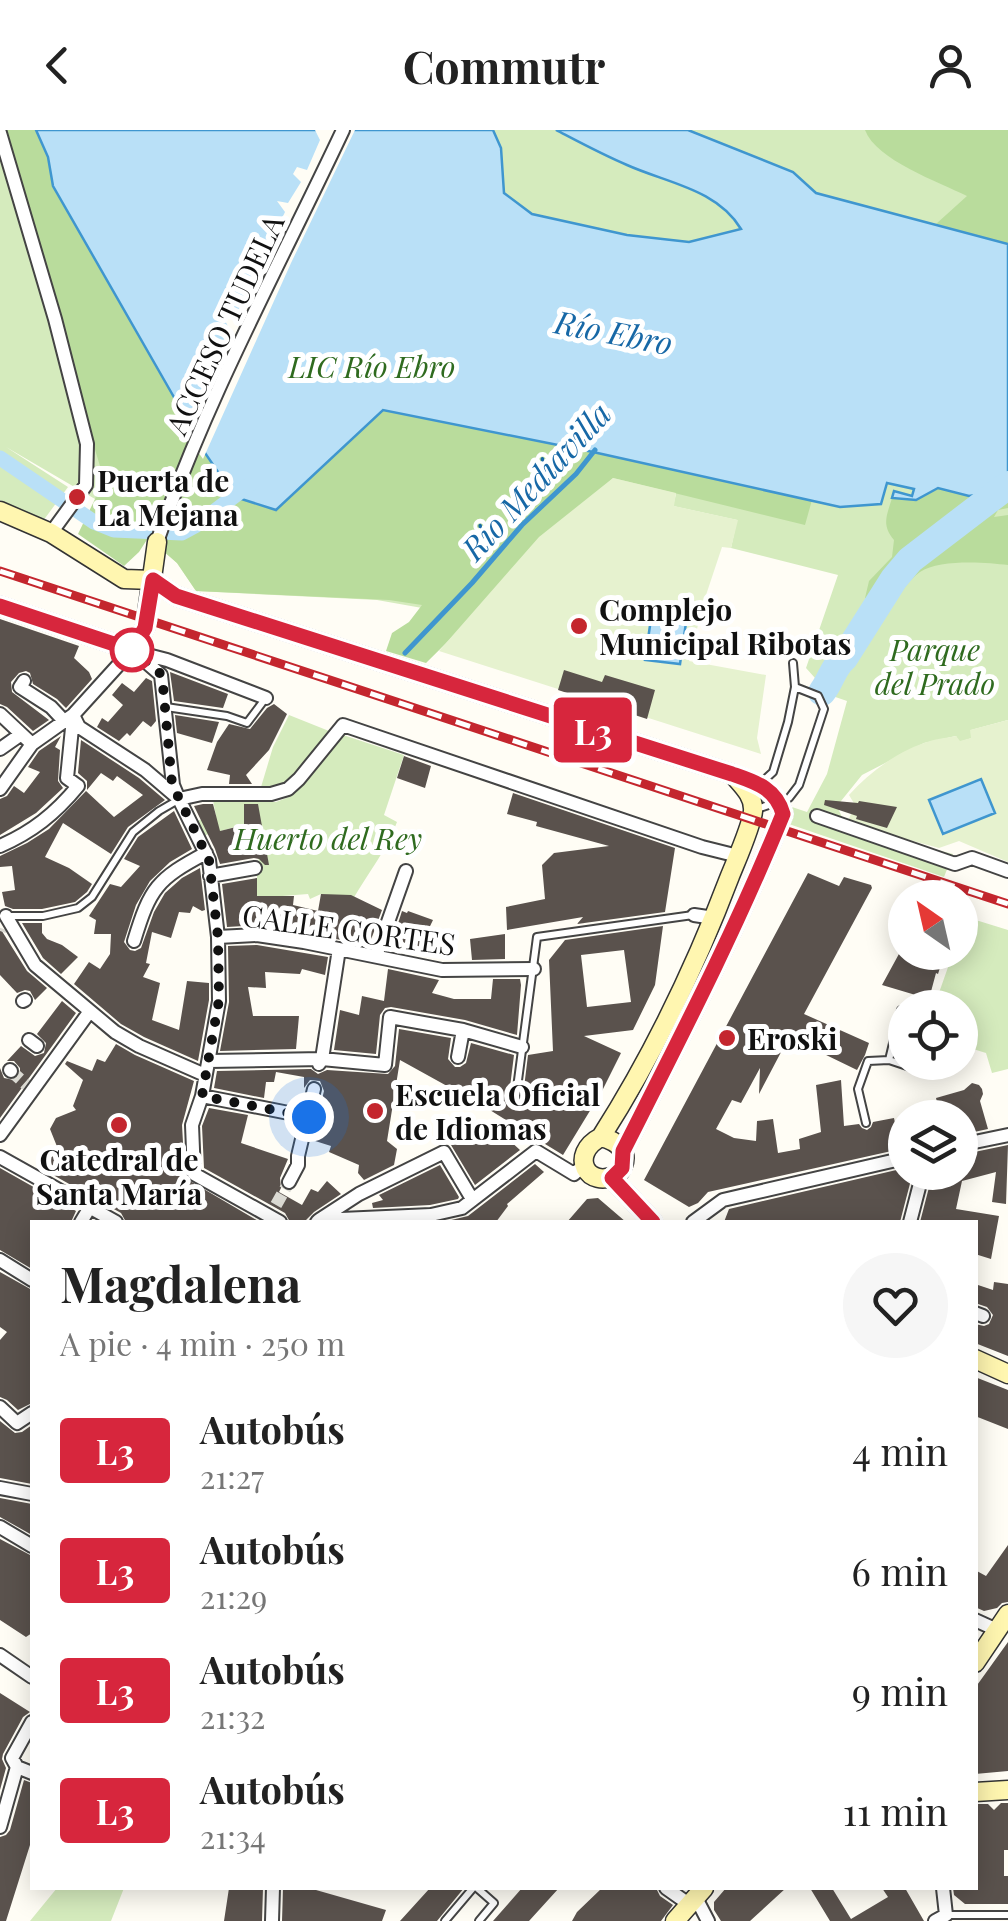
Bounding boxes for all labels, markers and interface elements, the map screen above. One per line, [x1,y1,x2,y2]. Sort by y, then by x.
text: Commutr [403,35,605,95]
icon: back [30,38,85,93]
icon: person [923,38,978,93]
street label: ACCESO TUDELA [155,206,293,442]
water label: Río Ebro [550,298,676,363]
park label: LIC Río Ebro [287,346,455,386]
water label: Rio Mediavilla [449,392,619,570]
place label: Puerta de La Mejana [97,460,239,534]
marker: Puerta de La Mejana [66,486,88,508]
place label: Complejo Municipal Ribotas [599,589,851,663]
marker: Complejo Municipal Ribotas [568,615,590,637]
unlabelled marker [111,629,153,671]
park label: Parque del Prado [875,629,995,703]
line badge: L3 [548,698,638,762]
text: L3 [574,707,612,754]
park label: Huerto del Rey [233,818,422,858]
north arrow [888,880,978,970]
map controls [888,880,978,1190]
street label: CALLE CORTES [240,894,458,964]
button: locate [888,990,978,1080]
place label: Eroski [747,1018,837,1058]
marker: Eroski [716,1027,738,1049]
place label: Escuela Oficial de Idiomas [395,1074,600,1148]
your location [284,1092,334,1142]
marker: Escuela Oficial de Idiomas [364,1100,386,1122]
button: layers [888,1100,978,1190]
marker: Catedral de Santa María [108,1114,130,1136]
place label: Catedral de Santa María [36,1139,203,1213]
text: Magdalena [60,1251,301,1315]
button: heart [843,1253,948,1358]
text: A pie · 4 min · 250 m [60,1321,345,1364]
text: Autobús [200,1403,345,1454]
text: 4 min [852,1425,948,1476]
text: L3 [96,1427,134,1474]
text: 21:27 [200,1454,264,1497]
text: Autobús [200,1523,345,1574]
text: 6 min [851,1545,948,1596]
text: L3 [96,1547,134,1594]
text: 21:29 [200,1574,267,1617]
text: Autobús [200,1643,345,1694]
text: 9 min [852,1665,948,1716]
text: L3 [96,1667,134,1714]
text: 21:32 [200,1694,265,1737]
text: Autobús [200,1763,345,1814]
text: 11 min [843,1785,948,1836]
text: L3 [96,1787,134,1834]
text: 21:34 [200,1814,266,1857]

